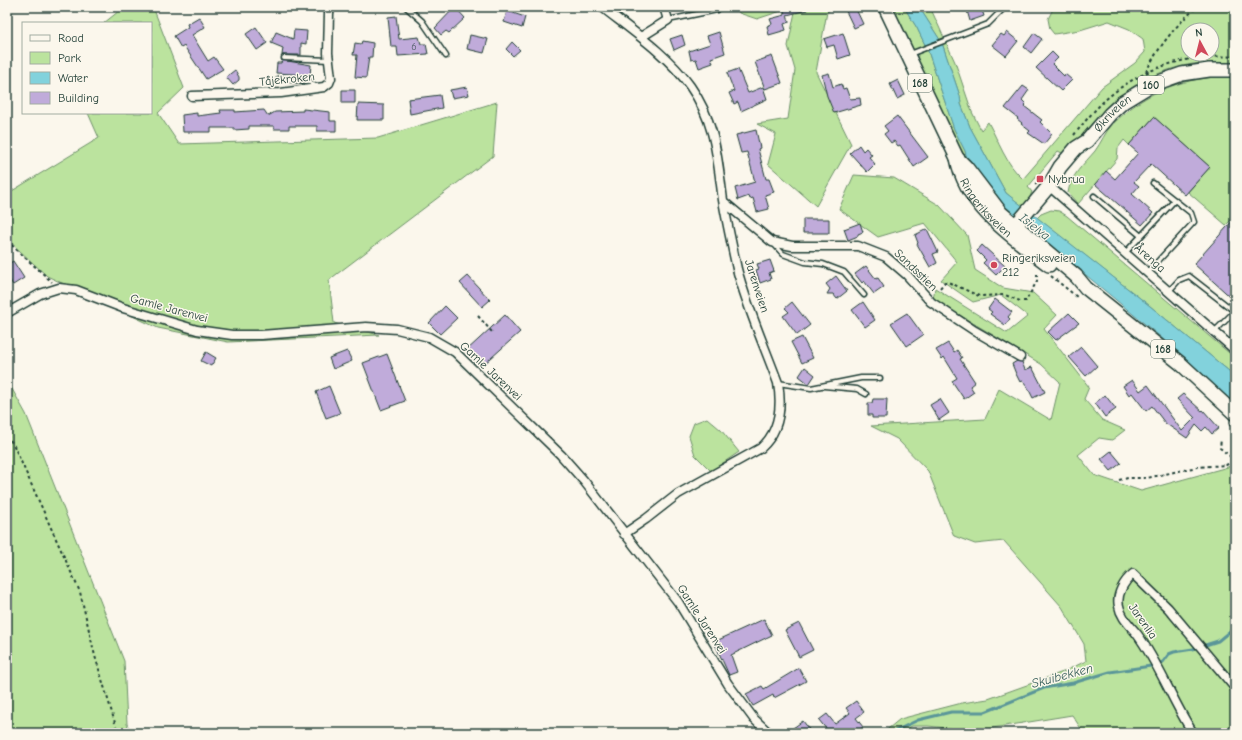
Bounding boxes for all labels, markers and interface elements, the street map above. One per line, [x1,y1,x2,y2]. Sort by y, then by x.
legend [22,22,152,114]
north arrow [1180,22,1220,62]
text: N [1194,26,1203,39]
text: Road [58,31,84,45]
house number: 6 [411,41,417,53]
text: Park [58,51,81,65]
street label: Tåjekroken [258,69,316,89]
text: Water [58,71,88,85]
road number: 168 [908,74,932,92]
road number: 160 [1138,76,1164,94]
text: Building [58,91,99,105]
street label: Økriveien [1091,92,1134,135]
place label: Nybrua [1048,172,1085,186]
marker: Nybrua [1035,174,1045,184]
street label: Ringeriksveien [957,176,1015,240]
water label: Isielva [1016,209,1053,243]
street label: Årenga [1132,240,1169,275]
street label: Sandsstien [891,246,941,294]
place label: Ringeriksveien 212 [1002,251,1075,279]
street label: Jarenveien [742,258,772,314]
marker: Ringeriksveien 212 [989,260,999,270]
street label: Gamle Jarenvei [129,291,209,325]
street label: Gamle Jarenvei [457,339,525,403]
road number: 168 [1151,340,1175,358]
street label: Gamle Jarenvei [674,582,730,656]
street label: Jarenlia [1126,600,1160,642]
water label: Skuibekken [1030,660,1095,691]

